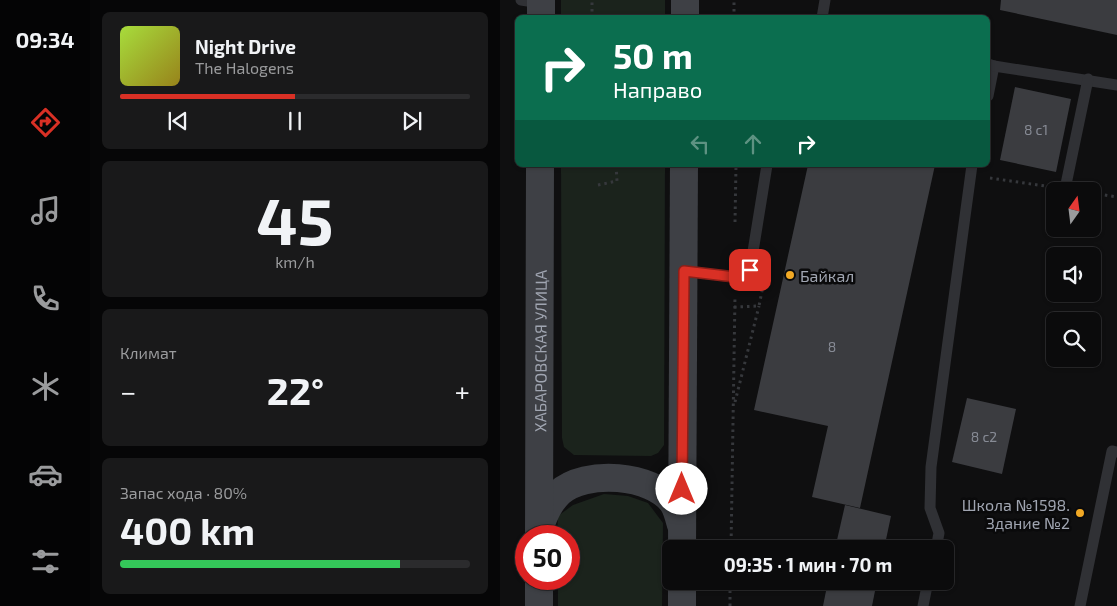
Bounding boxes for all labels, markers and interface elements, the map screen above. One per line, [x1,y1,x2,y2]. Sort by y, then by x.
text: 09:34 [15,26,75,52]
text: 50 m [613,34,693,76]
text: Night Drive [195,35,296,58]
icon: right [530,35,595,100]
text: The Halogens [195,58,294,77]
text: Направо [613,76,702,102]
icon: directions [28,105,63,140]
icon: previous [164,107,192,135]
icon: pause [281,107,309,135]
icon: next [398,107,426,135]
house number: 8 c1 [1024,121,1048,138]
icon: left [686,130,714,158]
icon: ahead [739,130,767,158]
icon: right [792,130,820,158]
text: 45 [256,180,334,258]
north arrow [1046,182,1101,238]
map controls [1046,182,1101,367]
icon: music [28,193,63,228]
button: sound [1046,247,1101,302]
pin [729,249,771,291]
text: km/h [275,252,315,271]
icon: arrive [736,256,764,284]
place label: Байкал [800,266,854,285]
marker: Байкал [784,269,796,281]
street label: ХАБАРОВСКАЯ УЛИЦА [530,270,549,432]
icon: phone [28,281,63,316]
button: search [1046,312,1101,367]
house number: 8 [828,338,836,355]
text: Климат [120,343,177,362]
text: 22° [267,367,324,413]
icon: climate [28,369,63,404]
text: − [120,374,136,408]
text: + [455,374,470,408]
house number: 8 с2 [971,428,997,445]
icon: car [28,457,63,492]
position arrow [655,462,707,514]
text: Запас хода · 80% [120,483,247,502]
place label: Школа №1598. Здание №2 [962,495,1070,532]
text: 400 km [120,507,255,553]
marker: Школа №1598. Здание №2 [1074,507,1086,519]
speed limit sign: 50 [515,525,580,590]
icon: filters [28,544,63,579]
text: 09:35 · 1 мин · 70 m [724,553,892,576]

